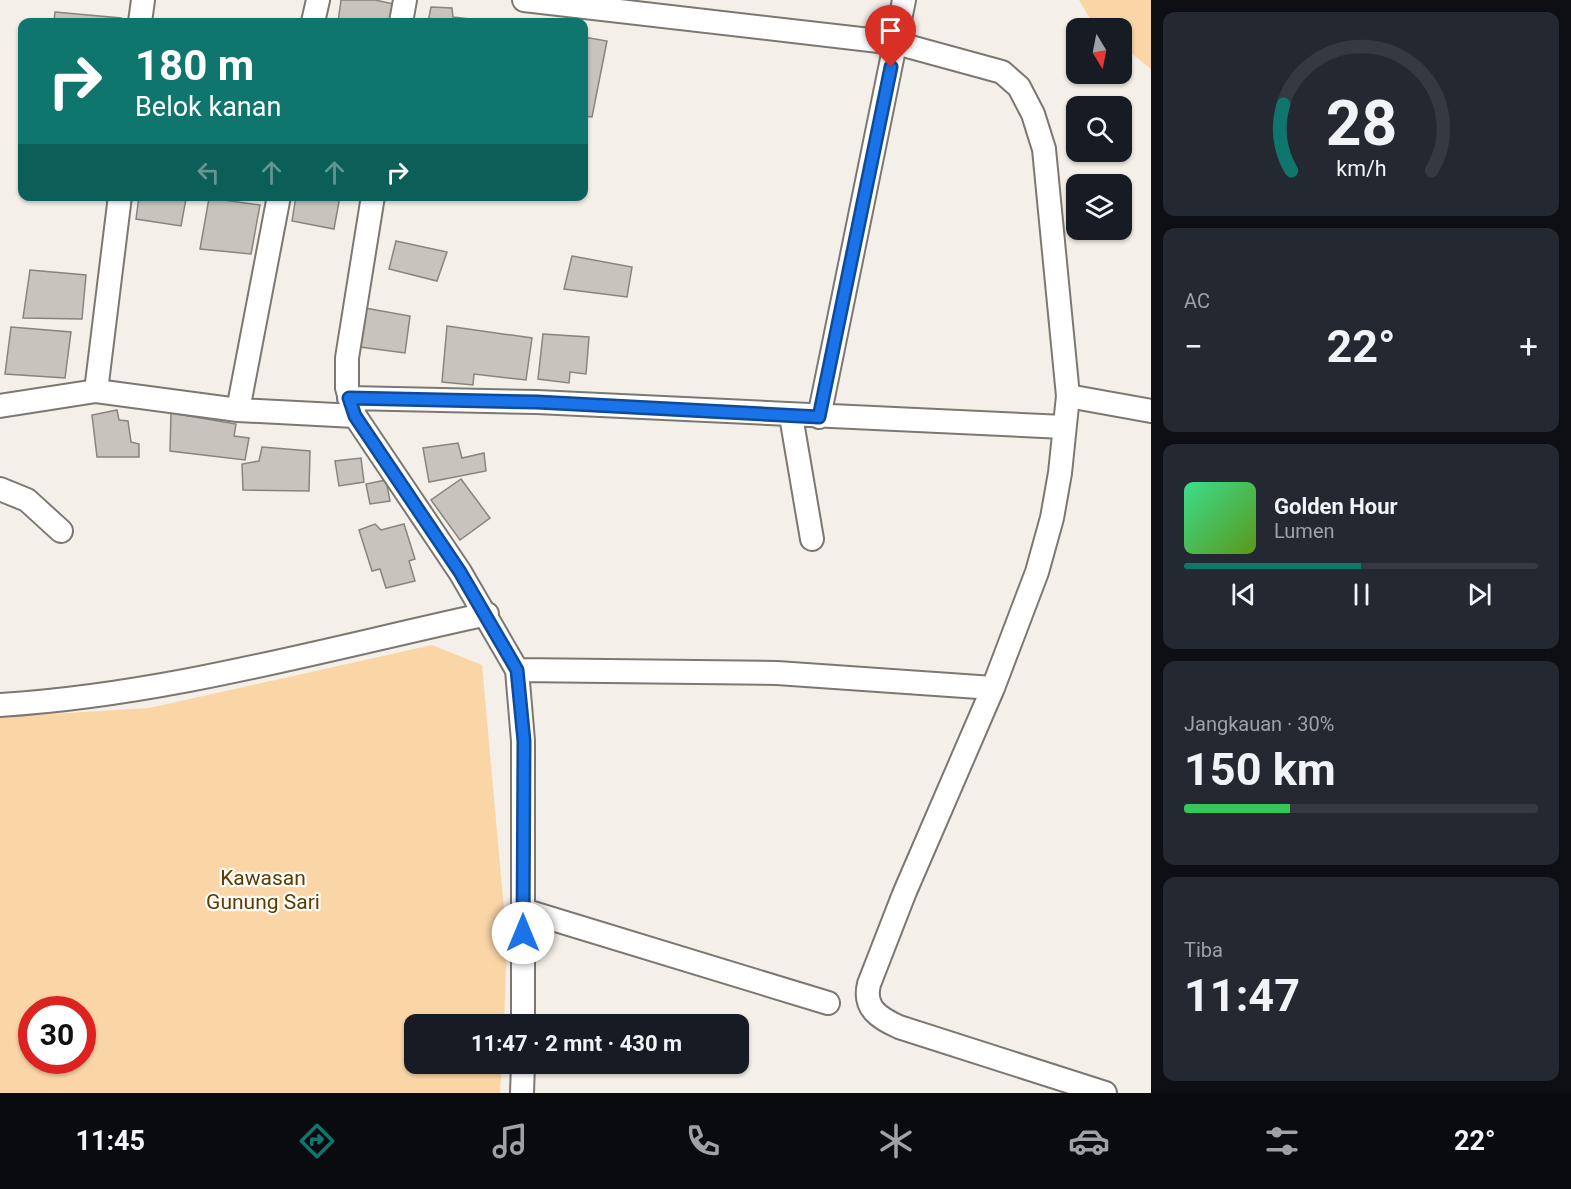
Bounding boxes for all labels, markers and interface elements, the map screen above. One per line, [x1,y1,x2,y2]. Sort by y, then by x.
pin [865,5,916,67]
icon: arrive [874,14,907,47]
north arrow [1066,18,1132,84]
map controls [1066,18,1132,240]
text: 180 m [135,41,254,90]
icon: right [36,42,114,120]
text: 28 [1325,87,1397,160]
text: Belok kanan [135,91,281,123]
button: search [1066,96,1132,162]
icon: left [192,156,225,189]
icon: ahead [255,156,288,189]
icon: ahead [318,156,351,189]
icon: right [381,156,414,189]
text: km/h [1336,156,1386,181]
button: layers [1066,174,1132,240]
text: AC [1184,289,1210,313]
text: 22° [1326,320,1396,373]
text: − [1184,327,1203,366]
text: + [1519,327,1538,366]
text: Golden Hour [1274,494,1398,519]
text: Lumen [1274,519,1335,543]
icon: previous [1227,578,1260,611]
icon: pause [1345,578,1378,611]
icon: next [1463,578,1496,611]
text: Jangkauan · 30% [1184,712,1334,736]
text: 150 km [1184,743,1336,796]
park label: Kawasan Gunung Sari [206,866,320,914]
position arrow [491,901,555,965]
text: Tiba [1184,938,1223,962]
text: 11:47 [1184,969,1300,1022]
speed limit sign: 30 [18,996,96,1074]
text: 11:47 · 2 mnt · 430 m [471,1031,682,1056]
icon: directions [296,1120,338,1162]
icon: music [489,1120,531,1162]
icon: phone [682,1120,724,1162]
icon: climate [875,1120,917,1162]
icon: car [1068,1120,1110,1162]
icon: filters [1261,1120,1303,1162]
text: 11:45 [75,1125,145,1157]
text: 22° [1454,1125,1495,1157]

